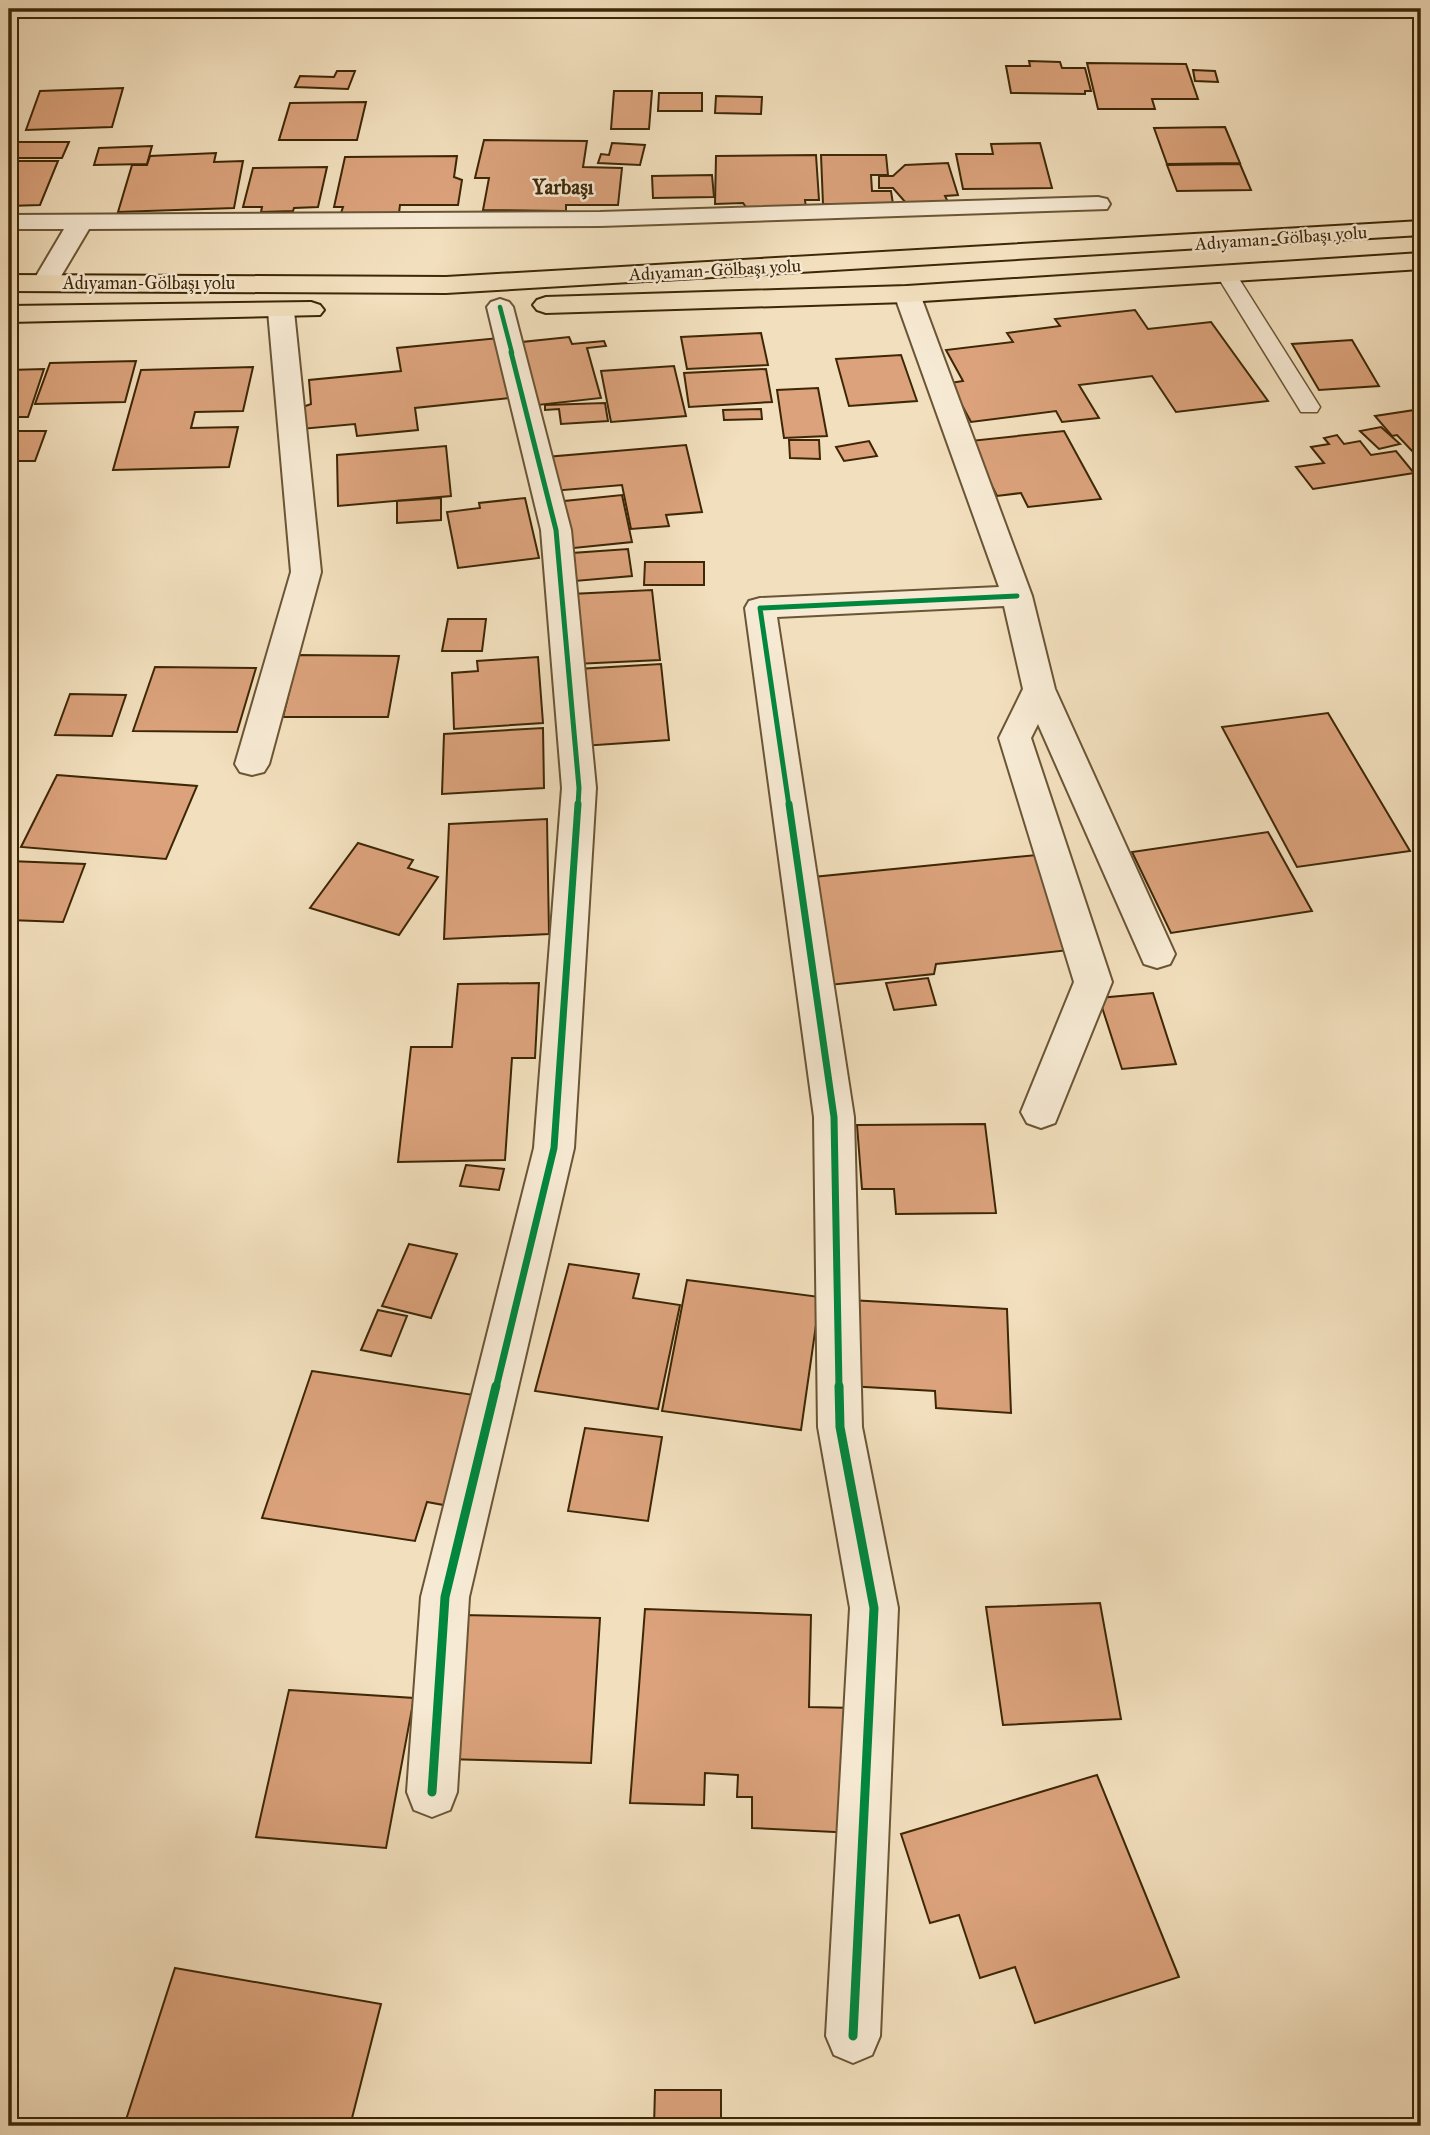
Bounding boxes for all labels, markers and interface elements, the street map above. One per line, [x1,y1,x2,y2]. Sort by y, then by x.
district label: Yarbaşı [531,174,594,200]
street label: Adıyaman-Gölbaşı yolu [1193,221,1368,255]
street label: Adıyaman-Gölbaşı yolu [627,254,802,286]
street label: Adıyaman-Gölbaşı yolu [62,272,236,294]

